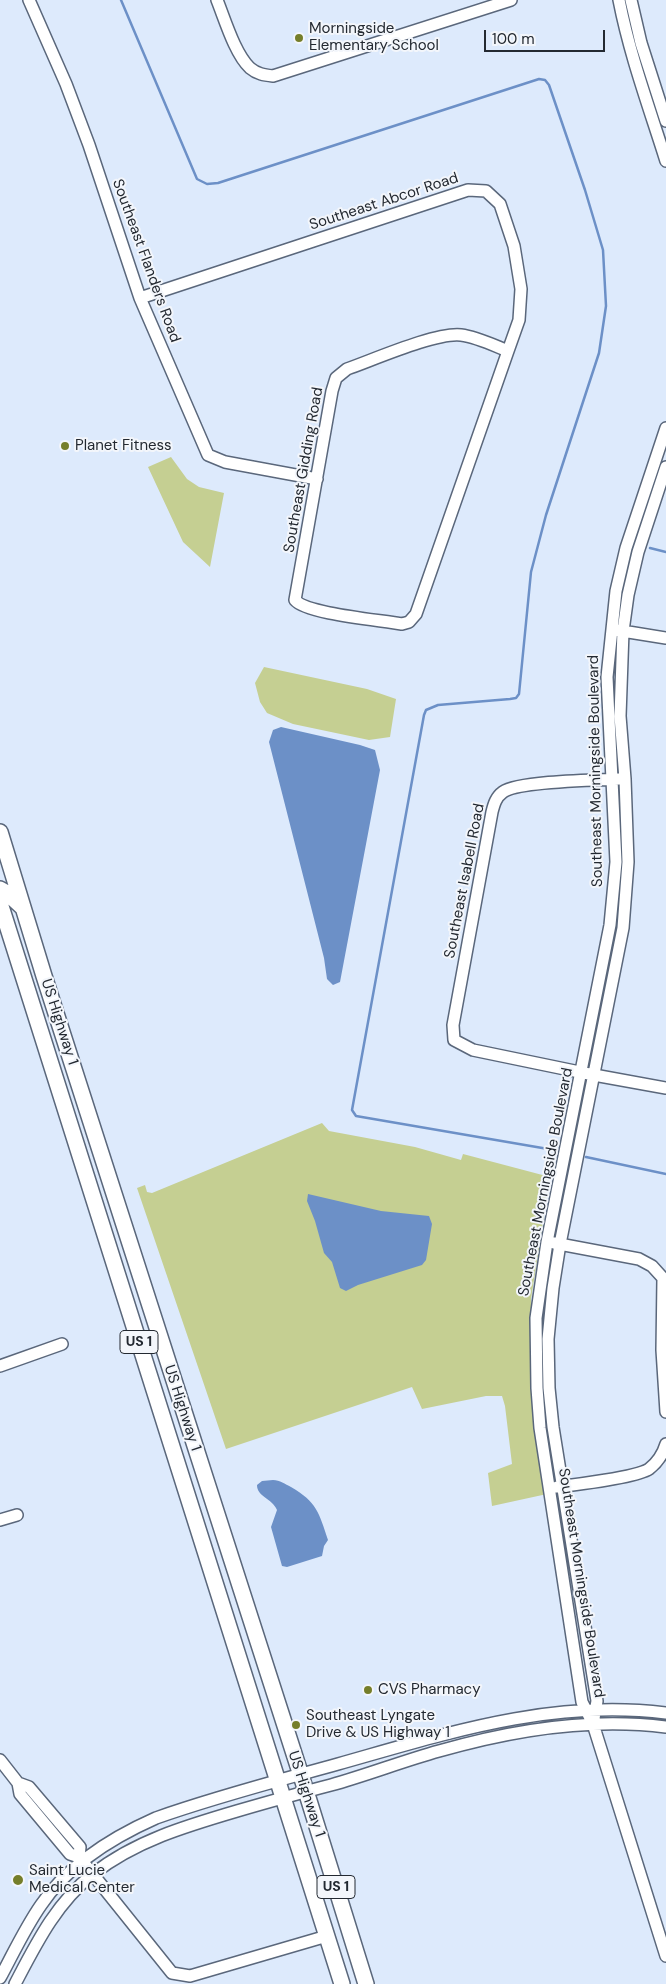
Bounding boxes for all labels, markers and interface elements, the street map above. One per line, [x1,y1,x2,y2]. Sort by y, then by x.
place label: Morningside Elementary School [309,20,439,55]
scale bar [486,20,607,52]
text: 100 m [492,29,535,49]
marker: Morningside Elementary School [293,32,305,44]
street label: Southeast Abcor Road [307,169,461,235]
street label: Southeast Flanders Road [108,177,184,345]
street label: Southeast Gidding Road [281,386,327,554]
place label: Planet Fitness [75,437,172,455]
marker: Planet Fitness [59,440,71,452]
street label: Southeast Morningside Boulevard [585,655,607,887]
street label: Southeast Isabell Road [441,802,489,960]
street label: US Highway 1 [37,977,81,1067]
street label: Southeast Morningside Boulevard [515,1066,577,1298]
road number: US 1 [120,1330,158,1354]
street label: US Highway 1 [160,1363,204,1453]
street label: Southeast Morningside Boulevard [554,1467,608,1699]
place label: CVS Pharmacy [378,1681,481,1699]
marker: CVS Pharmacy [362,1684,374,1696]
place label: Southeast Lyngate Drive & US Highway 1 [306,1707,450,1742]
marker: Southeast Lyngate Drive & US Highway 1 [290,1719,302,1731]
street label: US Highway 1 [284,1749,328,1839]
place label: Saint Lucie Medical Center [29,1862,135,1897]
marker: Saint Lucie Medical Center [11,1873,25,1887]
road number: US 1 [317,1875,355,1898]

